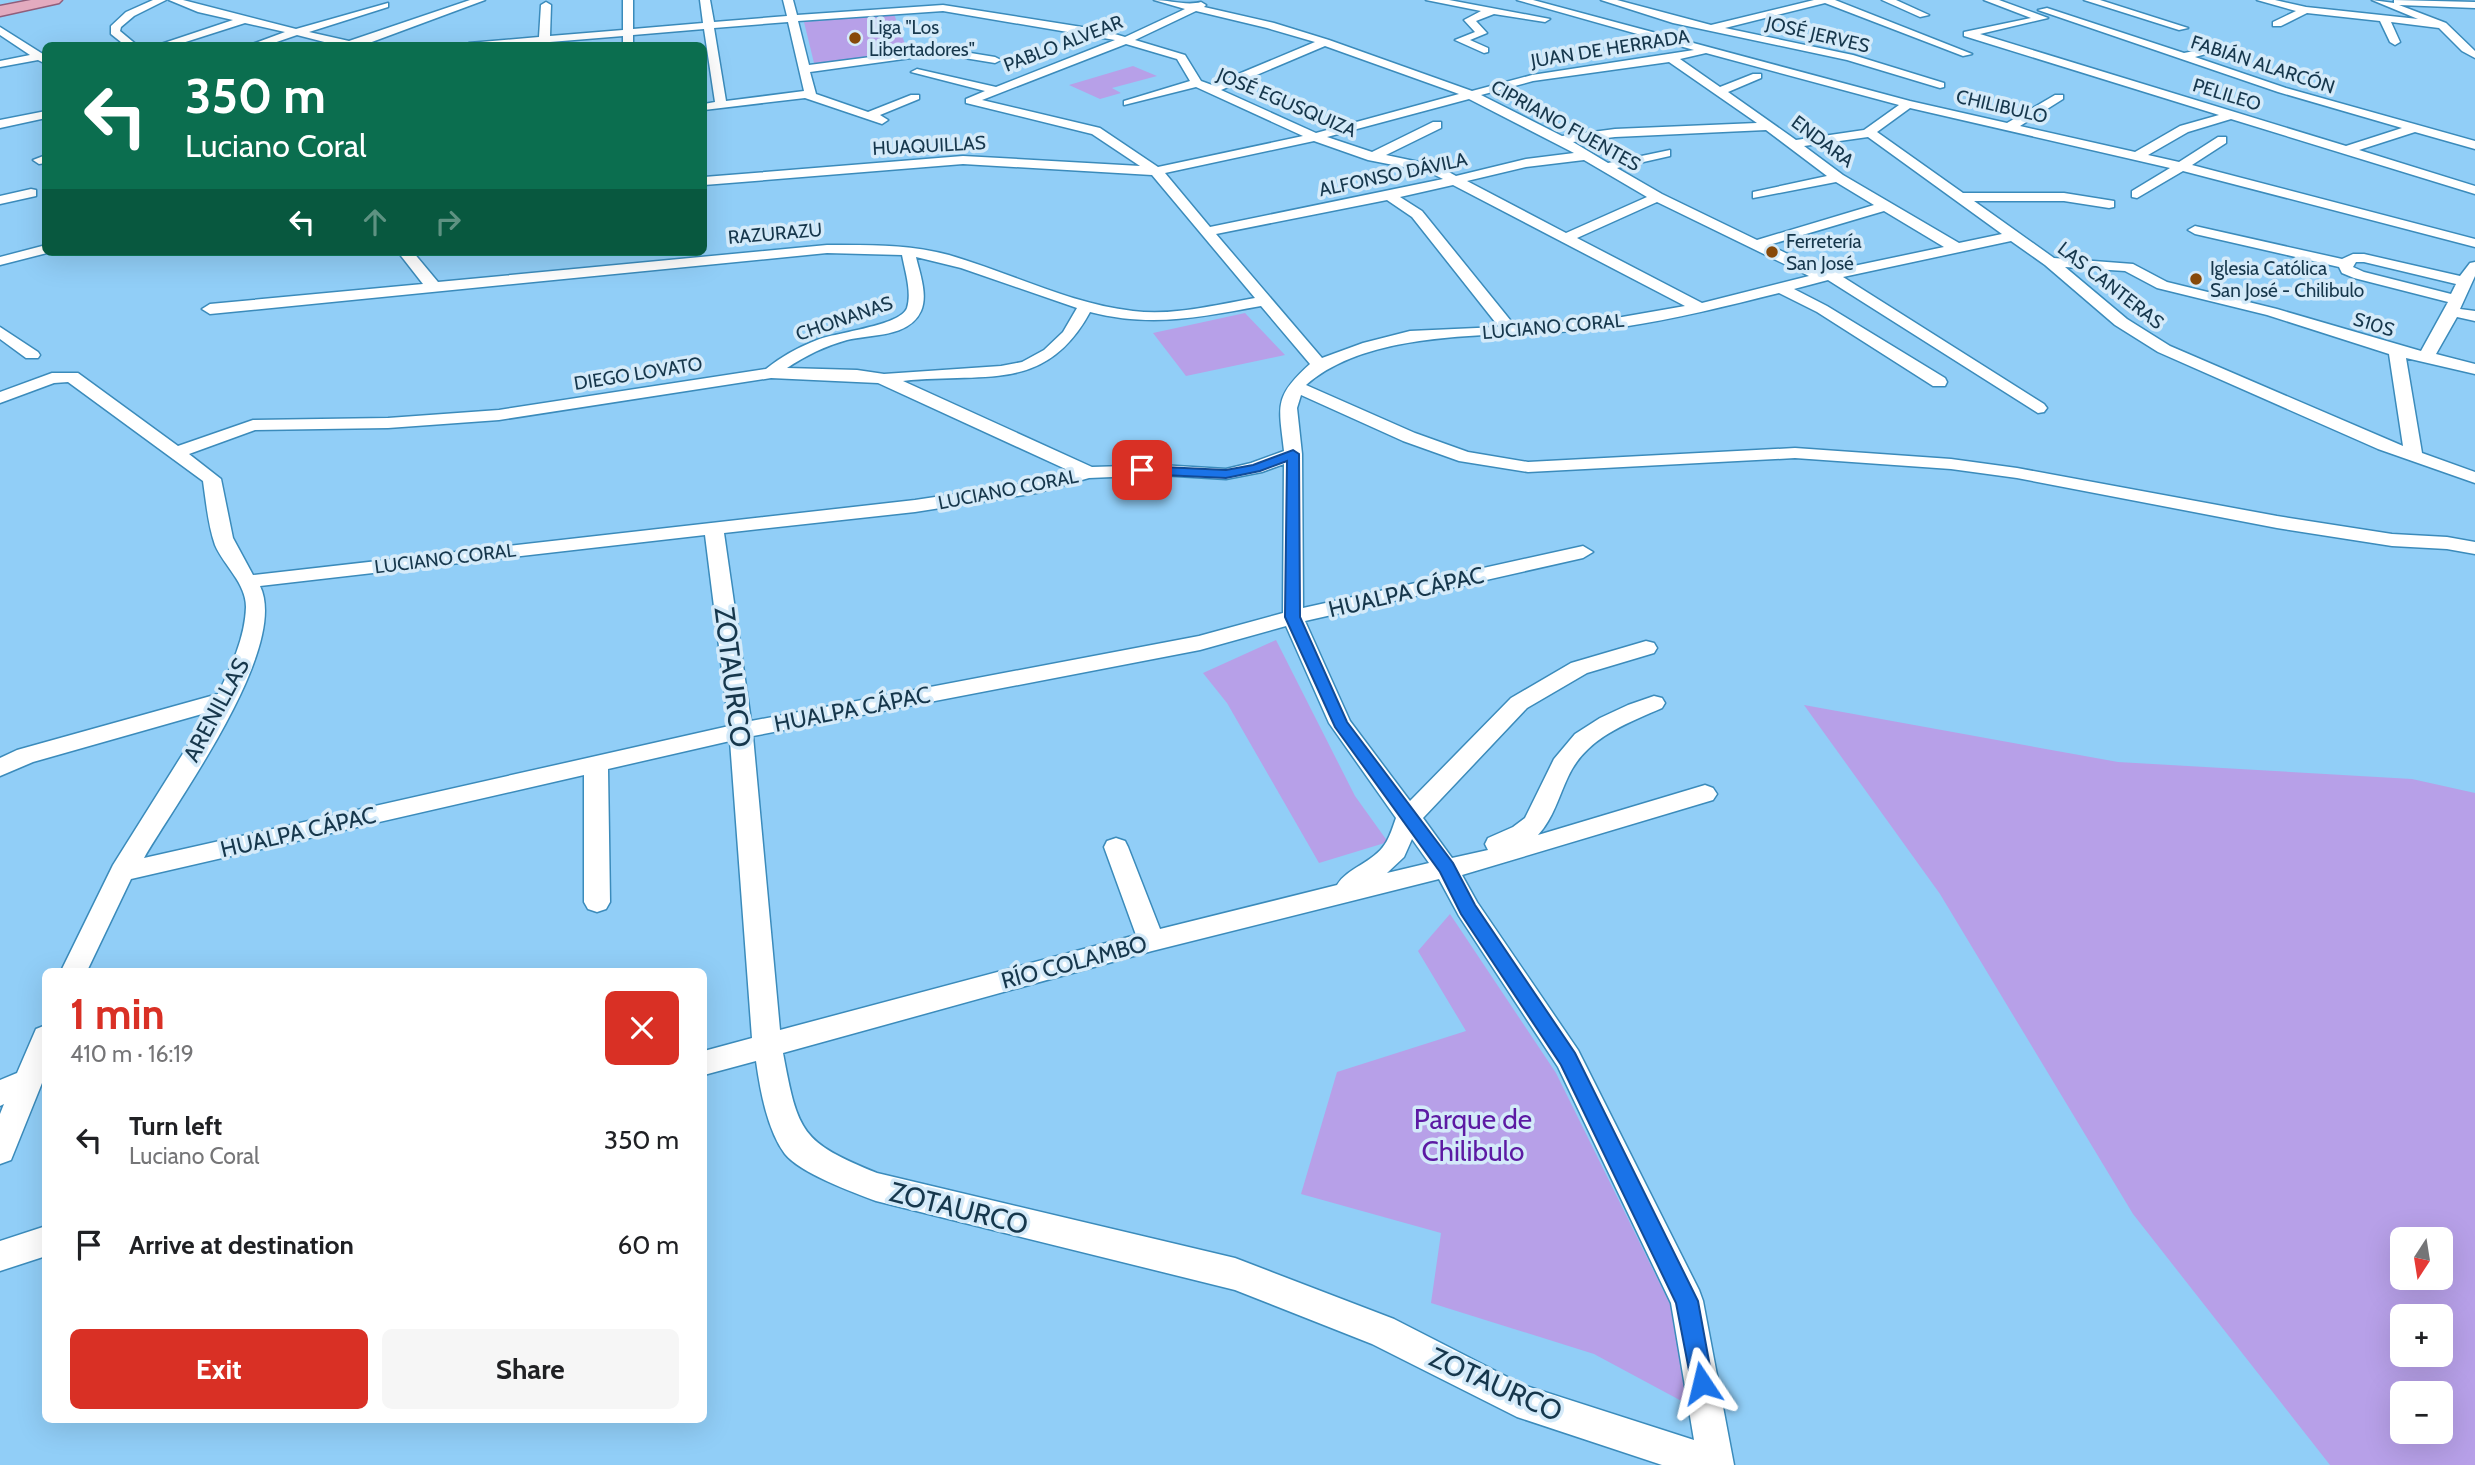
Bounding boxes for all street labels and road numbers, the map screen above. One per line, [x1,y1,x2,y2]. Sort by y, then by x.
street label: PABLO ALVEAR [1000,10,1126,77]
street label: JOSÉ JERVES [1763,10,1872,58]
street label: JUAN DE HERRADA [1528,25,1691,73]
street label: FABIÁN ALARCÓN [2188,29,2338,99]
street label: JOSÉ EGUSQUIZA [1213,62,1360,142]
street label: PELILEO [2190,73,2264,116]
street label: CIPRIANO FUENTES [1487,75,1644,176]
street label: CHILIBULO [1954,85,2050,128]
street label: ENDARA [1787,110,1859,173]
street label: HUAQUILLAS [872,131,986,160]
street label: ALFONSO DÁVILA [1317,147,1470,201]
street label: RAZURAZU [727,218,823,249]
street label: LAS CANTERAS [2053,237,2168,334]
street label: CHONANAS [793,291,896,346]
street label: S10S [2351,307,2397,342]
street label: LUCIANO CORAL [1481,309,1625,344]
street label: DIEGO LOVATO [572,352,704,395]
street label: LUCIANO CORAL [936,465,1081,514]
street label: LUCIANO CORAL [373,538,518,579]
street label: HUALPA CÁPAC [1325,560,1486,623]
street label: ZOTAURCO [708,605,758,749]
street label: ARENILLAS [177,653,255,767]
street label: HUALPA CÁPAC [771,679,932,738]
street label: HUALPA CÁPAC [217,800,378,863]
street label: RÍO COLAMBO [998,928,1150,995]
street label: ZOTAURCO [886,1174,1032,1242]
street label: ZOTAURCO [1424,1340,1568,1428]

